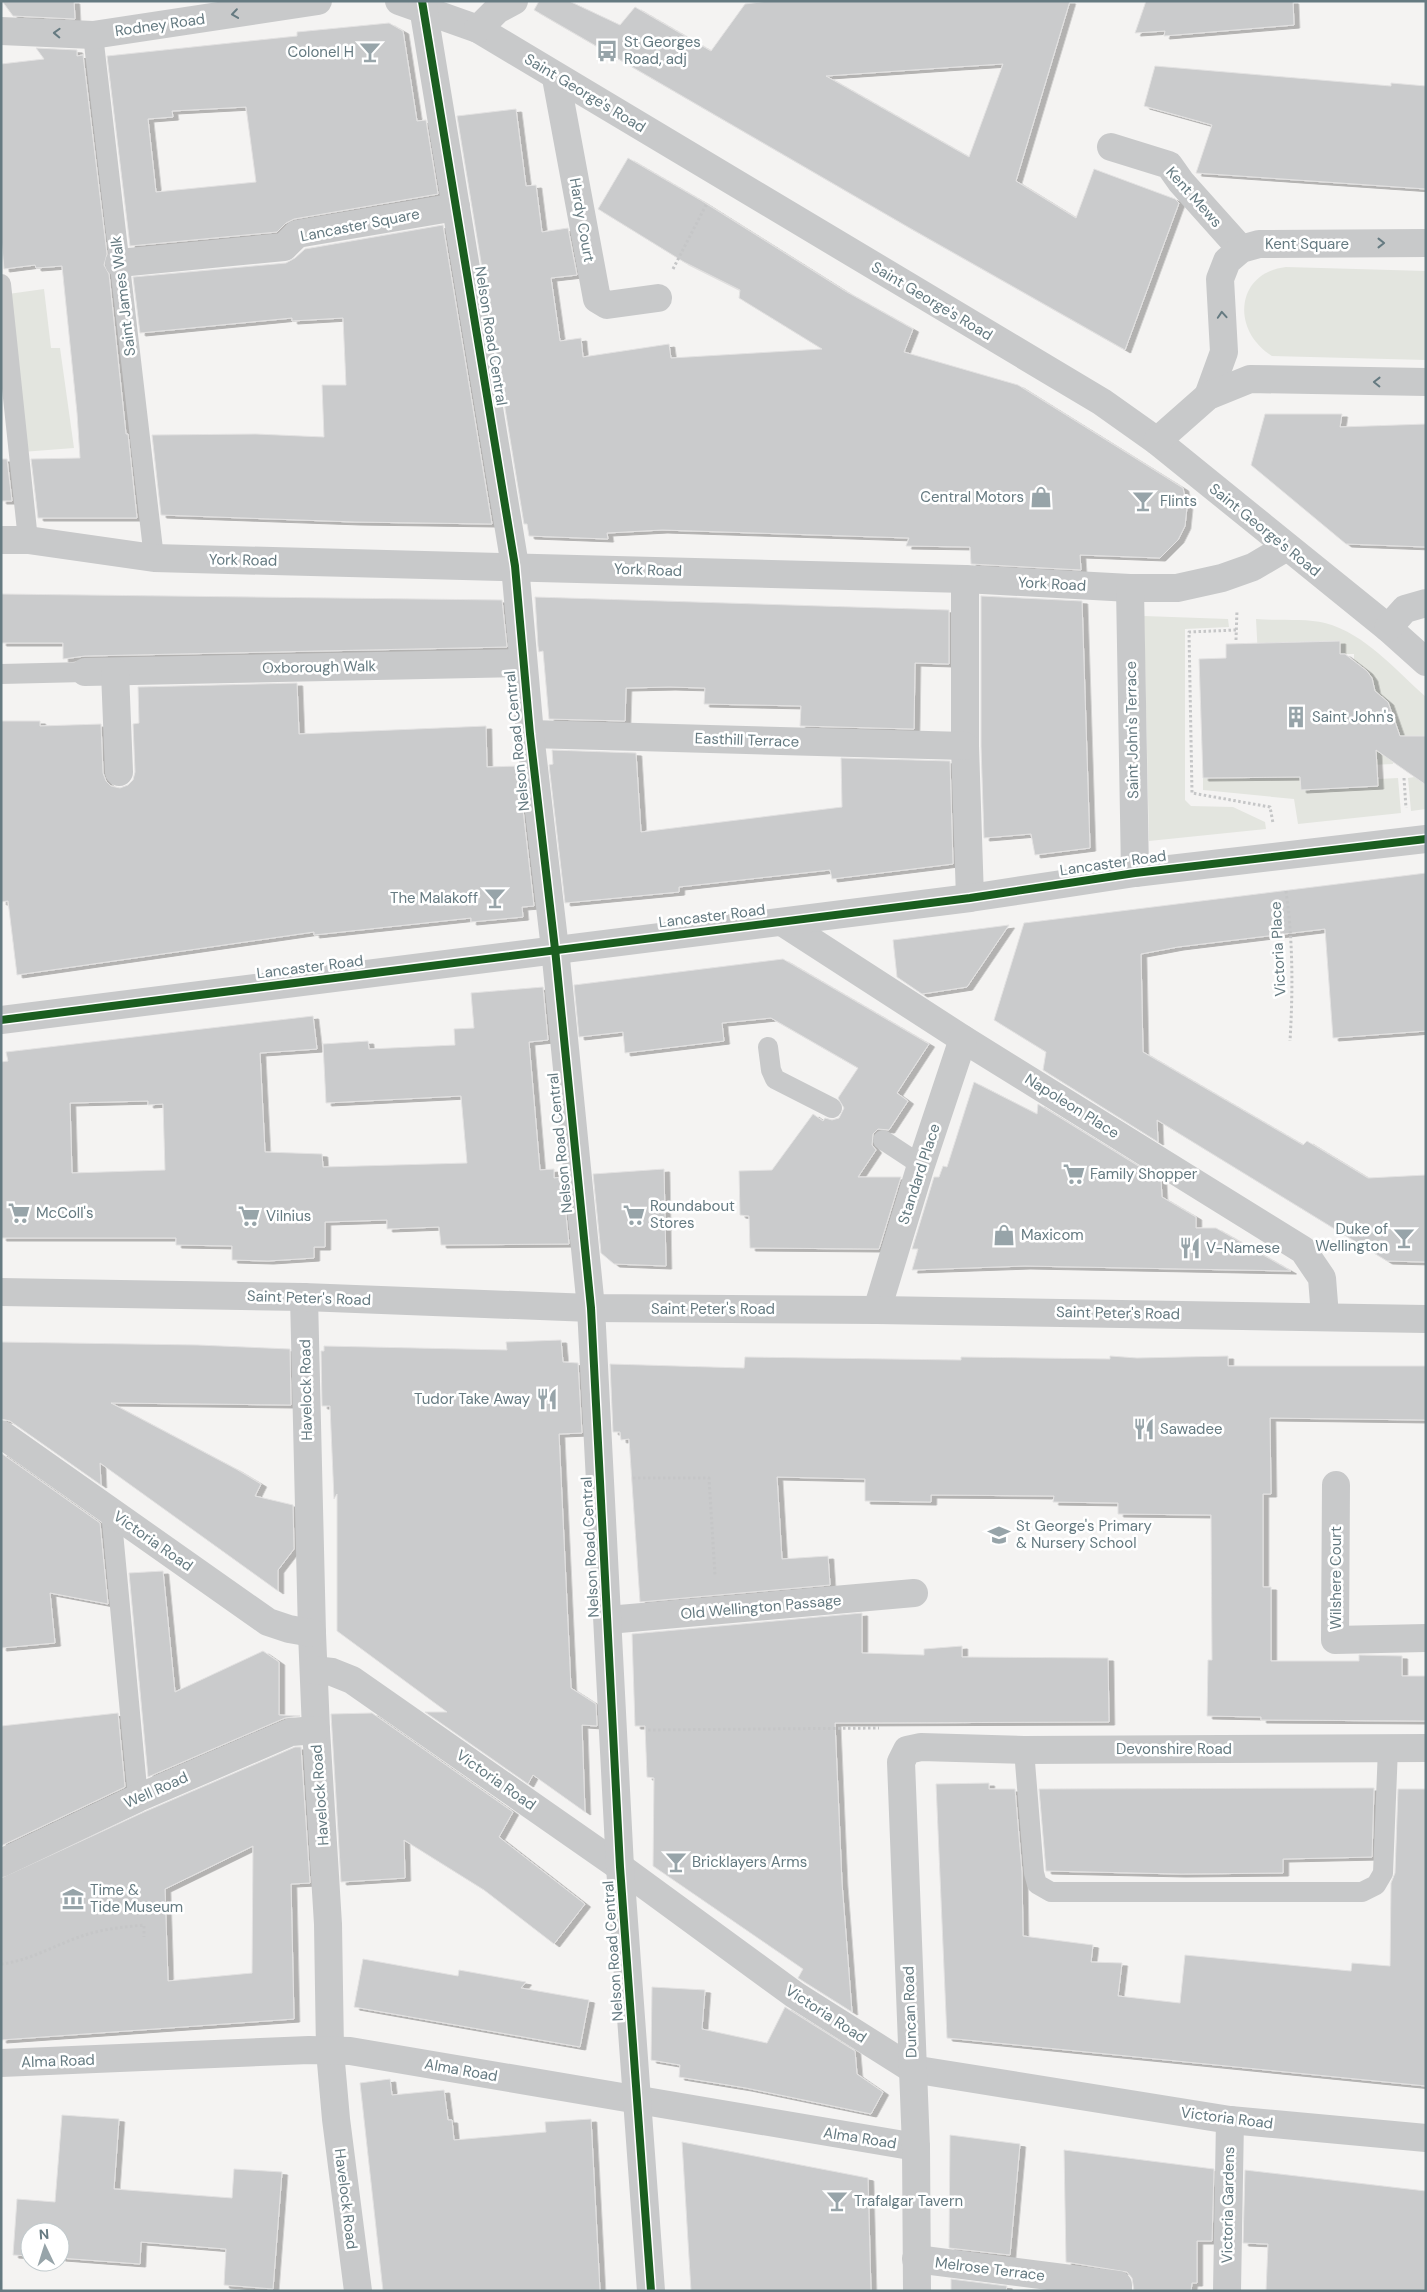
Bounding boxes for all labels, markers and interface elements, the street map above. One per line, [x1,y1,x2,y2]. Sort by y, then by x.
one-way arrow [231,8,239,18]
street label: Rodney Road [114,9,206,41]
one-way arrow [52,28,60,39]
place label: St Georges Road, adj [624,32,701,69]
bus stop icon: St Georges Road, adj [594,38,620,64]
bar icon: Colonel H [357,39,383,65]
place label: Colonel H [287,42,354,62]
street label: Saint George's Road [521,49,649,137]
street label: Kent Mews [1161,162,1227,232]
street label: Hardy Court [565,176,599,264]
street label: Lancaster Square [299,204,421,246]
street label: Saint James Walk [106,234,140,357]
street label: Kent Square [1265,234,1349,254]
one-way arrow [1378,238,1385,248]
street label: Saint George's Road [868,257,996,345]
street label: Nelson Road Central [470,265,512,407]
one-way arrow [1216,311,1227,319]
one-way arrow [1373,376,1381,387]
street label: Saint George's Road [1205,479,1325,581]
shop icon: Central Motors [1028,484,1054,510]
place label: Central Motors [920,487,1024,507]
bar icon: Flints [1130,488,1156,514]
place label: Flints [1160,491,1197,511]
street label: York Road [209,549,277,571]
street label: York Road [614,559,682,581]
street label: York Road [1017,572,1087,596]
street label: Oxborough Walk [262,656,377,678]
street label: Saint John's Terrace [1121,661,1143,799]
street label: Nelson Road Central [500,670,534,812]
building icon: Saint John's [1283,704,1309,730]
place label: Saint John's [1312,707,1394,727]
street label: Easthill Terrace [694,728,800,752]
street label: Lancaster Road [1058,846,1168,880]
bar icon: The Malakoff [482,885,508,911]
place label: The Malakoff [390,888,478,908]
street label: Lancaster Road [658,900,766,932]
street label: Victoria Place [1266,901,1290,997]
street label: Lancaster Road [256,951,364,983]
street label: Napoleon Place [1021,1069,1123,1143]
street label: Nelson Road Central [543,1072,577,1214]
street label: Standard Place [893,1121,945,1227]
supermarket icon: Family Shopper [1061,1161,1087,1187]
place label: Family Shopper [1090,1164,1198,1184]
place label: Roundabout Stores [650,1196,735,1233]
supermarket icon: McColl's [6,1200,32,1226]
supermarket icon: Roundabout Stores [621,1202,647,1228]
place label: McColl's [36,1203,93,1223]
supermarket icon: Vilnius [236,1203,262,1229]
place label: Vilnius [266,1206,311,1226]
place label: Duke of Wellington [1315,1219,1388,1256]
shop icon: Maxicom [991,1222,1017,1248]
place label: Maxicom [1021,1225,1084,1245]
bar icon: Duke of Wellington [1391,1225,1417,1251]
restaurant icon: V-Namese [1177,1235,1203,1261]
place label: V-Namese [1206,1238,1280,1258]
street label: Saint Peter's Road [247,1286,371,1310]
street label: Saint Peter's Road [651,1299,775,1319]
street label: Saint Peter's Road [1056,1302,1180,1324]
street label: Havelock Road [295,1339,317,1441]
restaurant icon: Tudor Take Away [534,1386,560,1412]
place label: Tudor Take Away [414,1389,531,1409]
restaurant icon: Sawadee [1131,1416,1157,1442]
place label: Sawadee [1160,1419,1223,1439]
street label: Nelson Road Central [576,1476,604,1618]
street label: Victoria Road [109,1506,197,1576]
place label: St George's Primary & Nursery School [1016,1516,1153,1553]
school or university icon: St George's Primary & Nursery School [986,1522,1012,1548]
street label: Wilshere Court [1326,1526,1346,1630]
street label: Old Wellington Passage [680,1590,842,1624]
street label: Devonshire Road [1116,1739,1232,1759]
street label: Havelock Road [306,1744,334,1846]
street label: Victoria Road [452,1745,540,1815]
street label: Well Road [121,1767,191,1813]
bar icon: Bricklayers Arms [663,1849,689,1875]
place label: Bricklayers Arms [692,1852,807,1872]
place label: Time & Tide Museum [90,1880,183,1917]
street label: Nelson Road Central [598,1880,628,2022]
museum icon: Time & Tide Museum [60,1886,86,1912]
street label: Duncan Road [898,1966,922,2058]
street label: Victoria Road [782,1980,870,2048]
street label: Alma Road [21,2050,95,2072]
street label: Alma Road [423,2054,499,2086]
street label: Victoria Road [1180,2102,1274,2134]
street label: Alma Road [822,2122,898,2154]
street label: Victoria Gardens [1217,2146,1239,2264]
street label: Havelock Road [330,2147,362,2251]
bar icon: Trafalgar Tavern [824,2188,850,2214]
place label: Trafalgar Tavern [854,2191,963,2211]
north arrow [20,2222,70,2272]
text: N [38,2225,50,2243]
street label: Melrose Terrace [934,2252,1046,2286]

